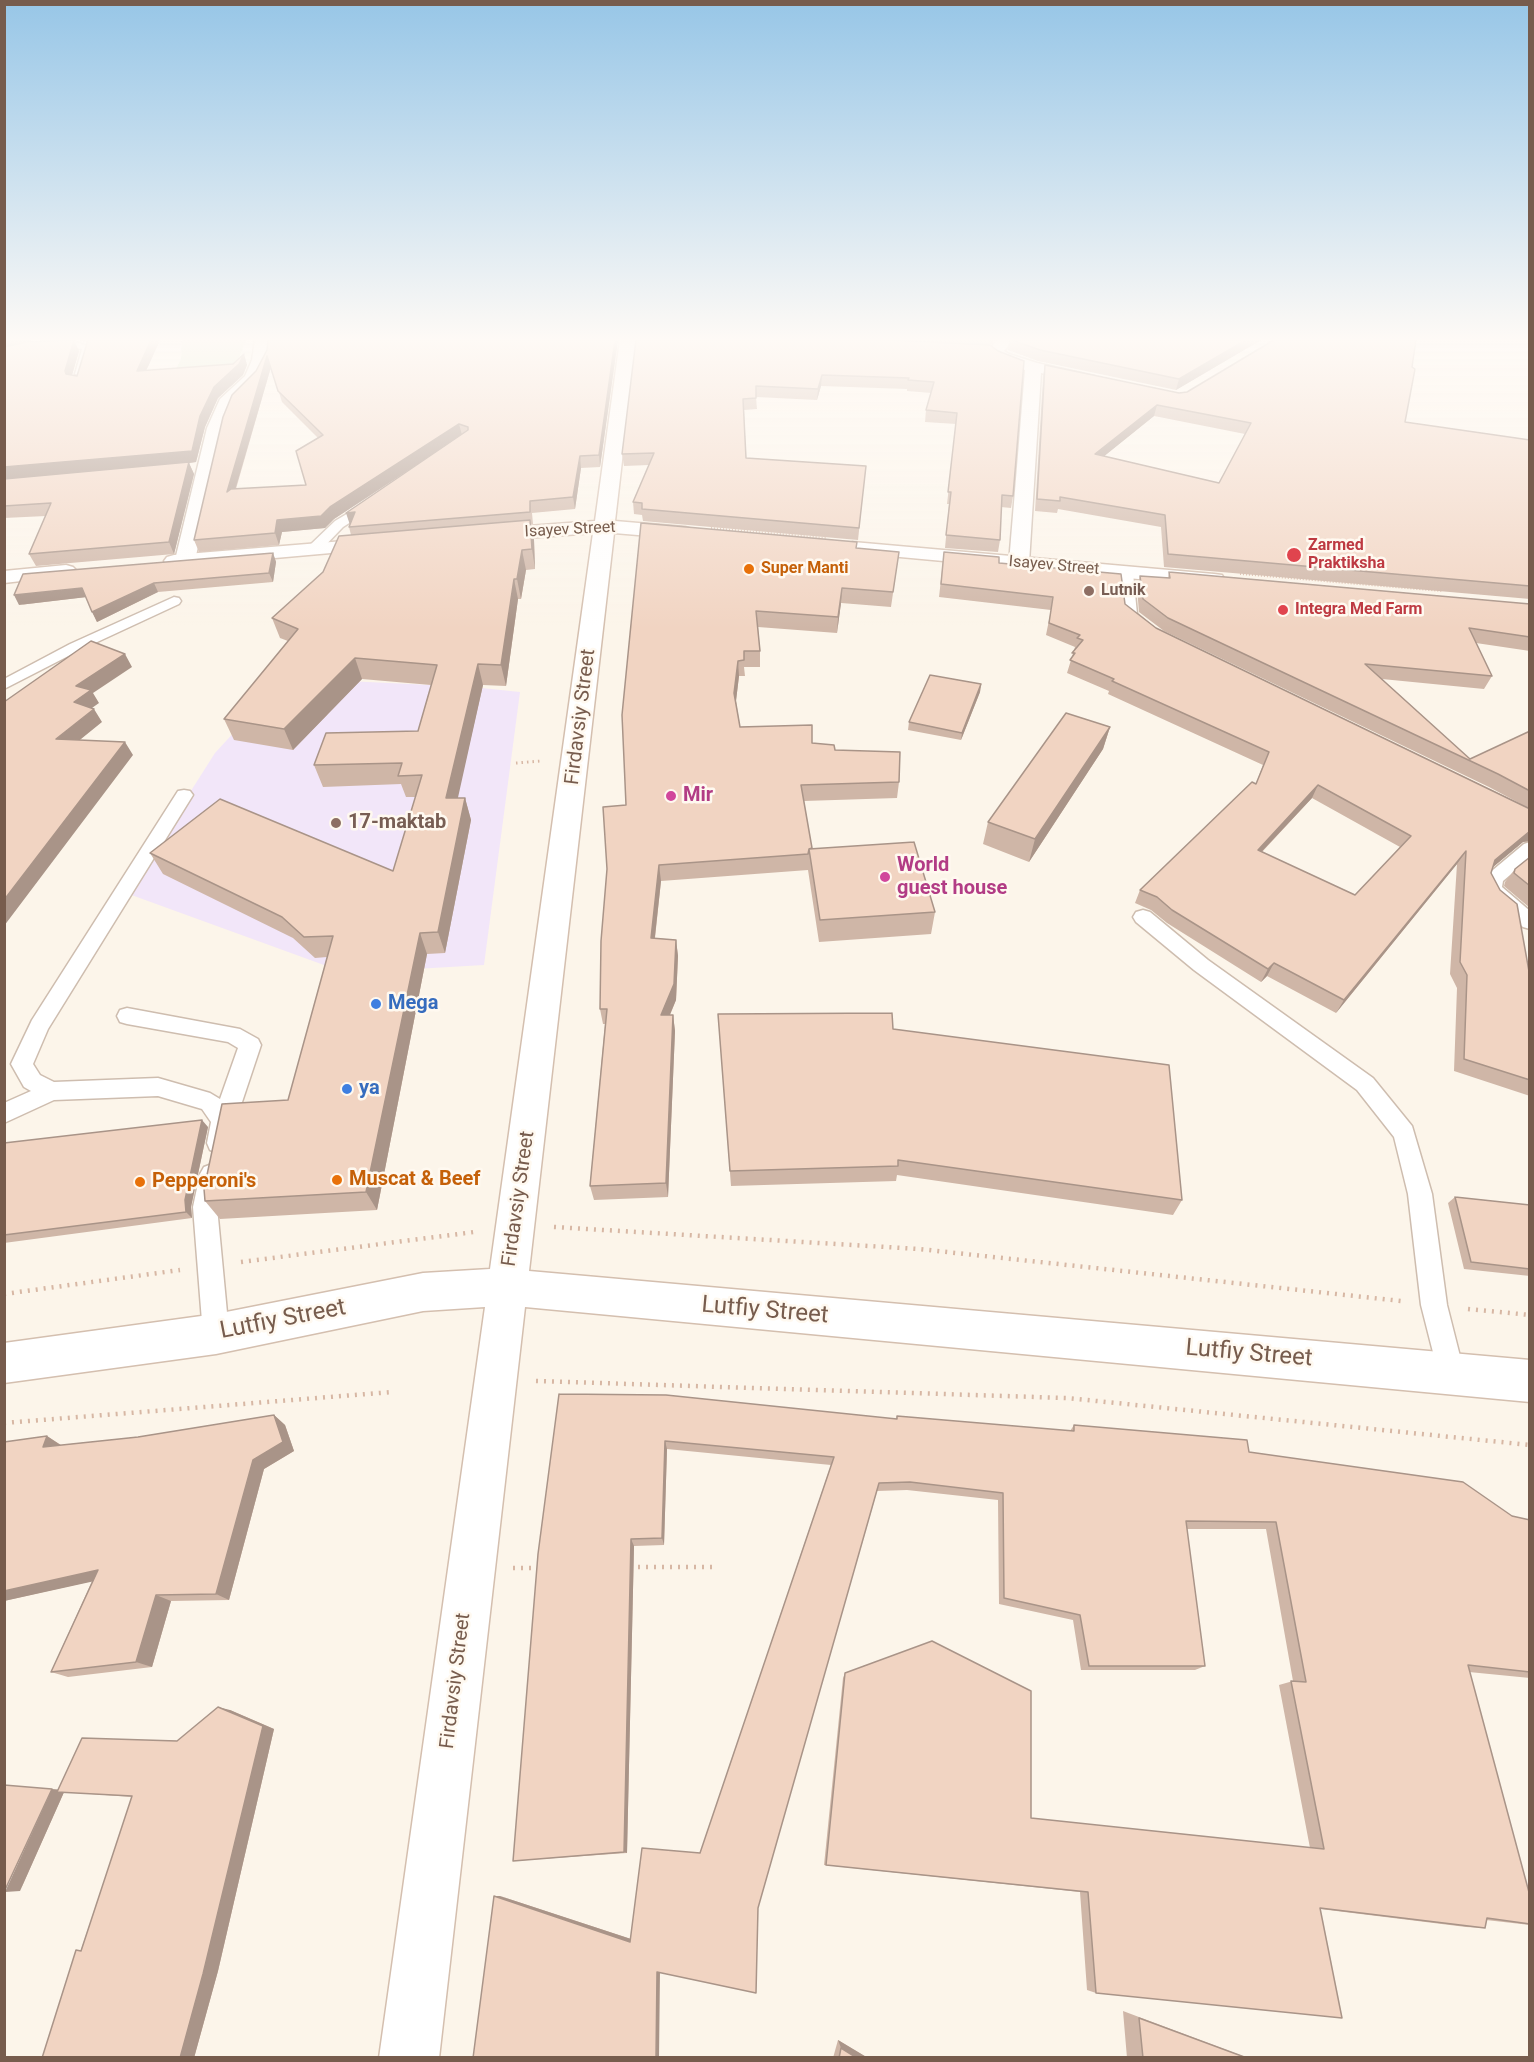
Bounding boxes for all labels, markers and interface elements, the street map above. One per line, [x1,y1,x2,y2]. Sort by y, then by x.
street label: Isayev Street [524,518,616,542]
place label: Zarmed Praktiksha [1308,536,1385,574]
marker: Zarmed Praktiksha [1285,546,1303,564]
street label: Isayev Street [1008,552,1100,580]
place label: Super Manti [761,559,848,579]
marker: Super Manti [742,562,756,576]
place label: Lutnik [1101,581,1146,601]
marker: Lutnik [1082,584,1096,598]
place label: Integra Med Farm [1295,600,1422,620]
marker: Integra Med Farm [1276,603,1290,617]
street label: Firdavsiy Street [561,648,601,786]
place label: Mir [683,784,713,808]
marker: Mir [664,789,678,803]
place label: 17-maktab [348,811,446,835]
marker: 17-maktab [329,816,343,830]
place label: World guest house [897,854,1007,901]
marker: World guest house [878,870,892,884]
place label: Mega [388,992,438,1016]
marker: Mega [369,997,383,1011]
place label: ya [359,1077,380,1101]
marker: ya [340,1082,354,1096]
street label: Firdavsiy Street [498,1130,540,1268]
place label: Muscat & Beef [349,1168,480,1192]
place label: Pepperoni's [152,1170,256,1194]
marker: Muscat & Beef [330,1173,344,1187]
marker: Pepperoni's [133,1175,147,1189]
street label: Lutfiy Street [700,1291,830,1331]
street label: Lutfiy Street [218,1294,348,1346]
street label: Lutfiy Street [1184,1334,1314,1374]
street label: Firdavsiy Street [436,1612,476,1750]

